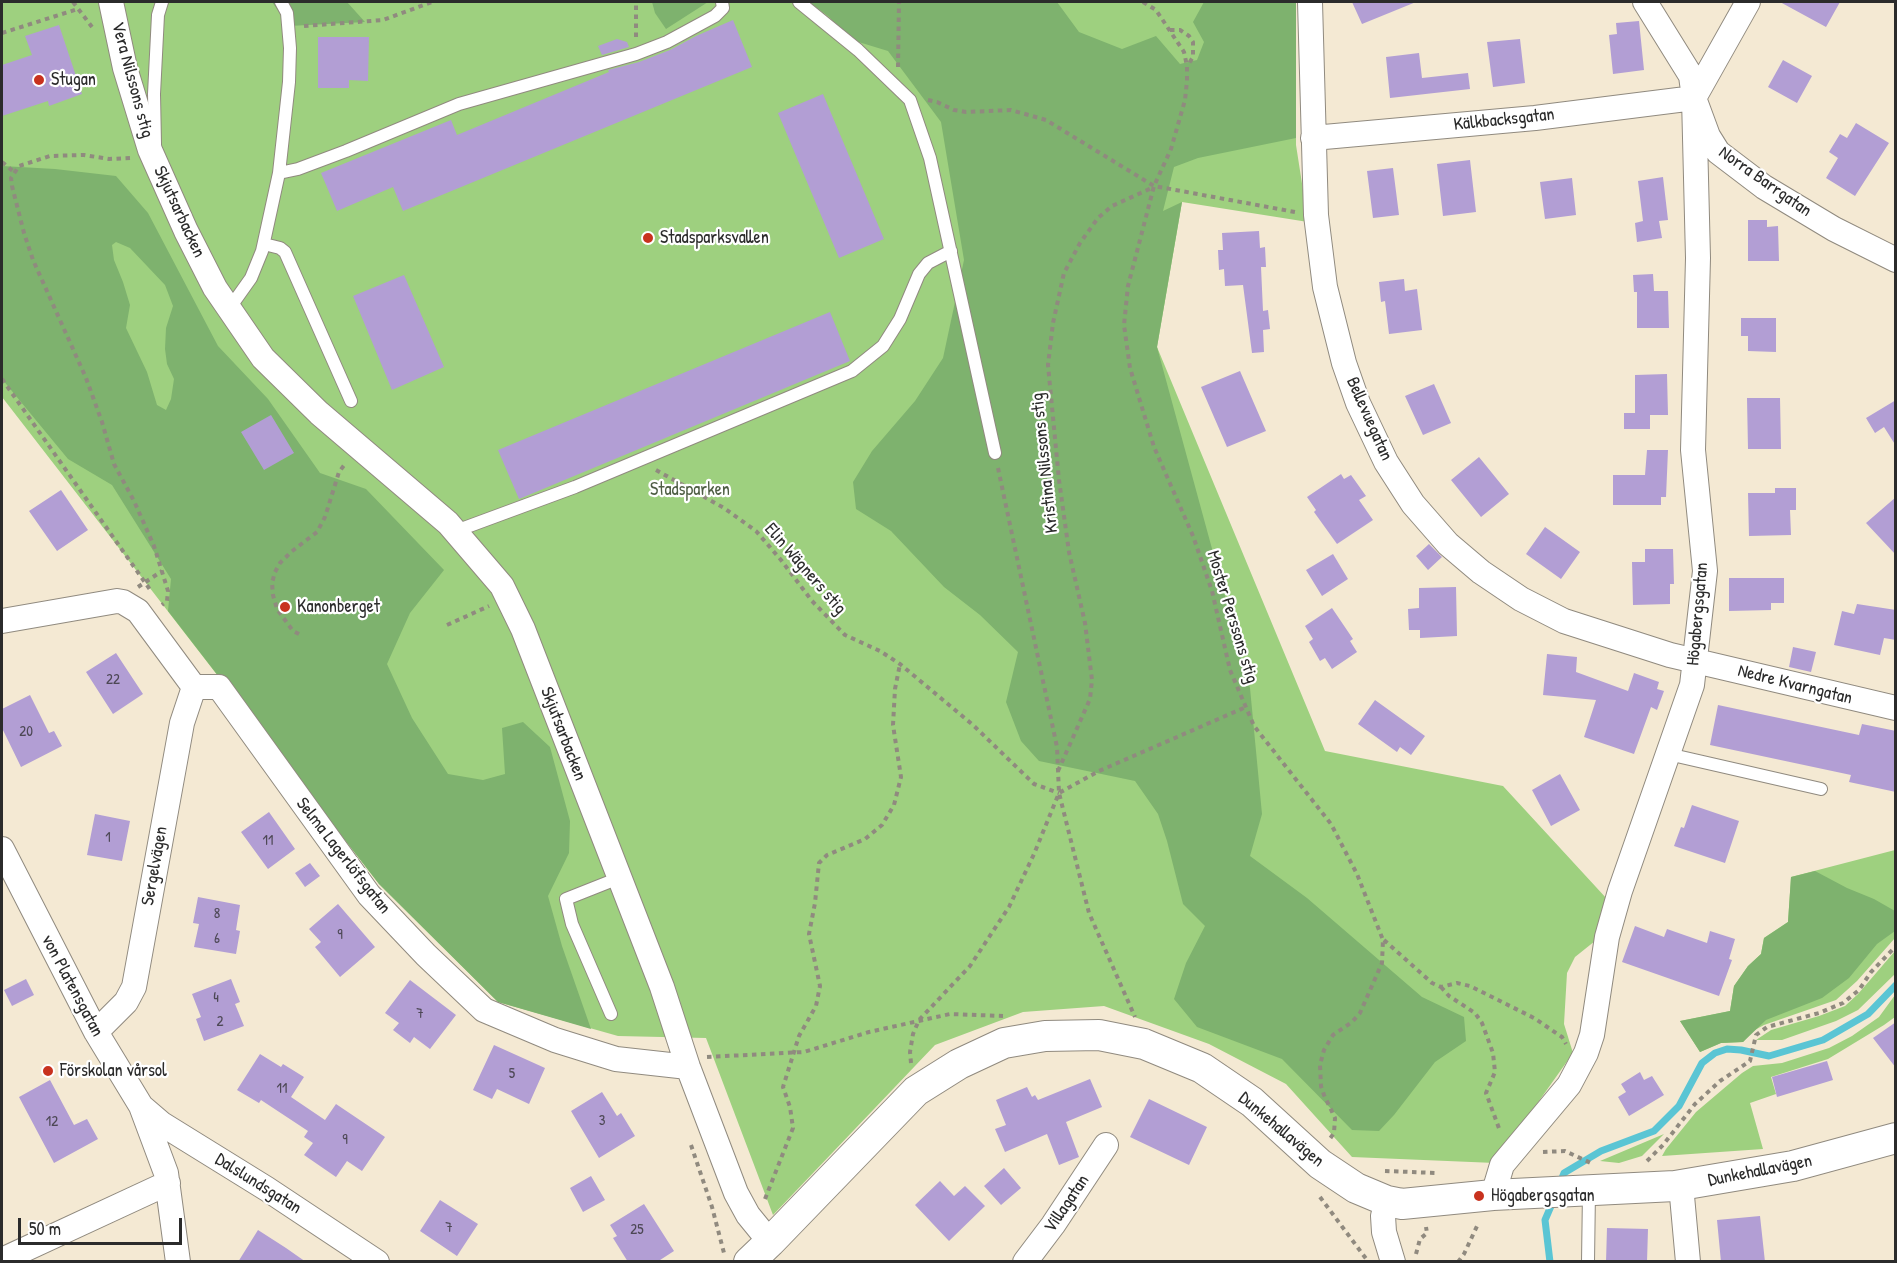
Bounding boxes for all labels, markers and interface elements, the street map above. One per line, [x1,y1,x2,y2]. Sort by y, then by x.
street label: Vera Nilssons stig [106,20,158,140]
place label: Stugan [51,69,96,91]
marker: Stugan [32,73,46,87]
street label: Kälkbacksgatan [1453,104,1555,136]
street label: Norra Barrgatan [1714,142,1816,222]
street label: Skjutsarbacken [148,163,210,261]
place label: Stadsparksvallen [660,227,769,249]
marker: Stadsparksvallen [641,231,655,245]
street label: Bellevuegatan [1341,374,1397,464]
street label: Kristina Nilssons stig [1027,392,1063,534]
park label: Stadsparken [650,479,730,501]
street label: Elin Wägners stig [760,519,850,619]
street label: Moster Perssons stig [1202,548,1262,686]
street label: Högabergsgatan [1683,561,1713,667]
place label: Kanonberget [297,596,380,618]
marker: Kanonberget [278,600,292,614]
street label: Nedre Kvarngatan [1736,660,1854,710]
house number: 22 [106,671,120,689]
street label: Skjutsarbacken [535,684,591,784]
house number: 20 [19,723,33,741]
street label: Selma Lagerlöfsgatan [291,794,395,918]
street label: Sergelvägen [137,825,173,907]
house number: 1 [105,829,111,847]
house number: 11 [263,832,273,850]
house number: 8 [214,905,220,923]
house number: 9 [337,926,343,944]
house number: 6 [214,930,220,948]
street label: von Platensgatan [36,931,108,1041]
house number: 4 [213,989,219,1007]
house number: 7 [416,1005,424,1023]
house number: 2 [216,1013,224,1031]
place label: Förskolan vårsol [60,1060,167,1082]
marker: Förskolan vårsol [41,1064,55,1078]
house number: 5 [509,1065,515,1083]
house number: 11 [277,1080,287,1098]
street label: Dunkehallavägen [1234,1088,1328,1172]
house number: 3 [599,1112,605,1130]
house number: 12 [46,1113,58,1131]
house number: 9 [342,1131,348,1149]
street label: Dalslundsgatan [211,1149,305,1219]
street label: Dunkehallavägen [1706,1150,1814,1192]
street label: Villagatan [1040,1171,1094,1237]
place label: Högabergsgatan [1491,1185,1595,1207]
marker: Högabergsgatan [1472,1189,1486,1203]
scale bar [21,1206,184,1244]
text: 50 m [29,1216,61,1241]
house number: 7 [445,1219,453,1237]
house number: 25 [630,1221,644,1239]

